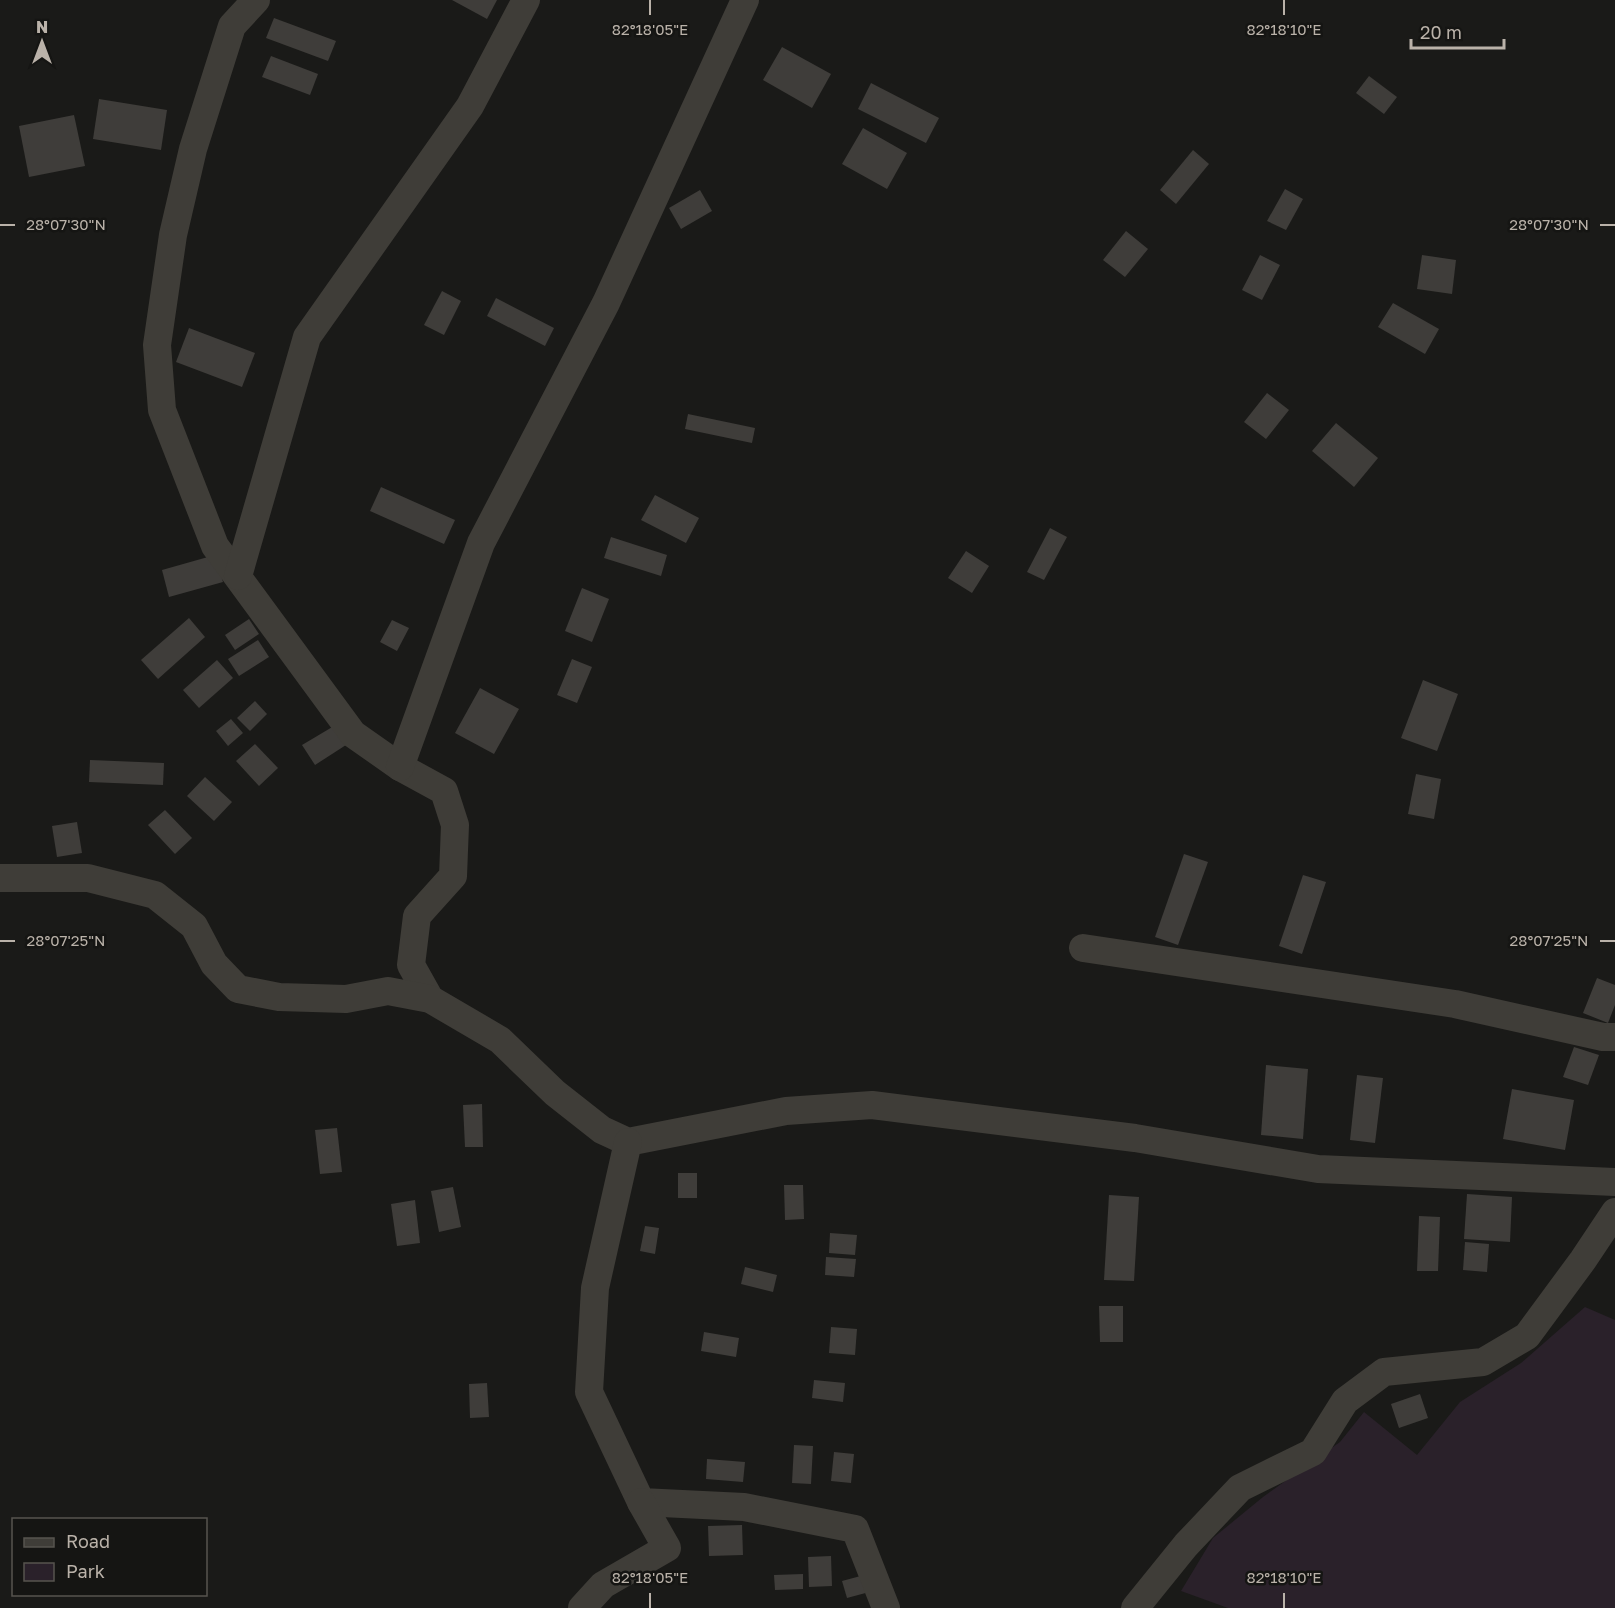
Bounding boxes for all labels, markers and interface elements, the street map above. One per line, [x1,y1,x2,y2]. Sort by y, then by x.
north arrow [12,12,72,72]
scale bar [1411,12,1504,50]
text: N [36,17,48,37]
text: 82°18'05"E [612,20,688,38]
text: 82°18'10"E [1246,20,1322,38]
text: 20 m [1420,21,1462,43]
text: 28°07'30"N [26,215,106,233]
text: 28°07'30"N [1509,215,1589,233]
text: 28°07'25"N [27,931,105,949]
text: 28°07'25"N [1510,931,1588,949]
legend [12,1518,207,1596]
text: Road [66,1530,110,1552]
text: Park [66,1560,105,1582]
text: 82°18'05"E [612,1568,688,1586]
text: 82°18'10"E [1246,1568,1322,1586]

